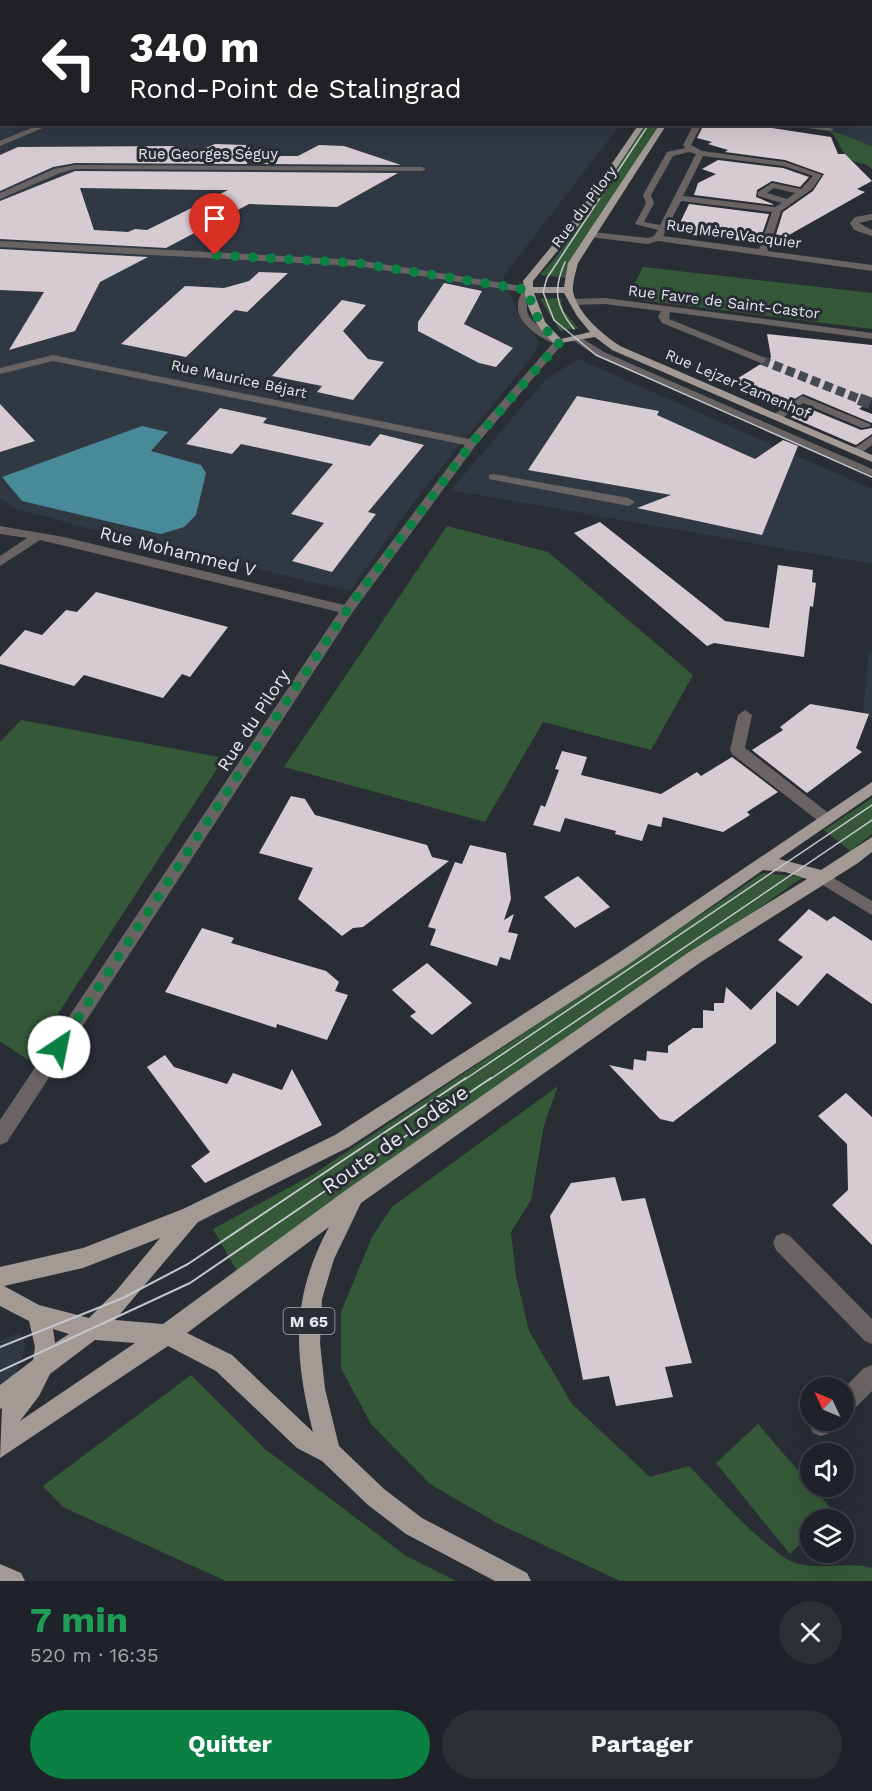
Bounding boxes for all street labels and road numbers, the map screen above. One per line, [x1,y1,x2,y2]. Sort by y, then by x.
street label: Rue Georges Séguy [138,145,278,163]
street label: Rue du Pilory [548,163,621,251]
street label: Rue Mère Vacquier [665,216,803,252]
street label: Rue Favre de Saint-Castor [627,281,821,323]
street label: Rue Lejzer Zamenhof [663,345,813,423]
street label: Rue Maurice Béjart [169,356,309,402]
street label: Rue Mohammed V [98,521,258,581]
street label: Rue du Pilory [212,665,294,775]
street label: Route de Lodève [317,1079,473,1199]
road number: M 65 [284,1308,334,1334]

